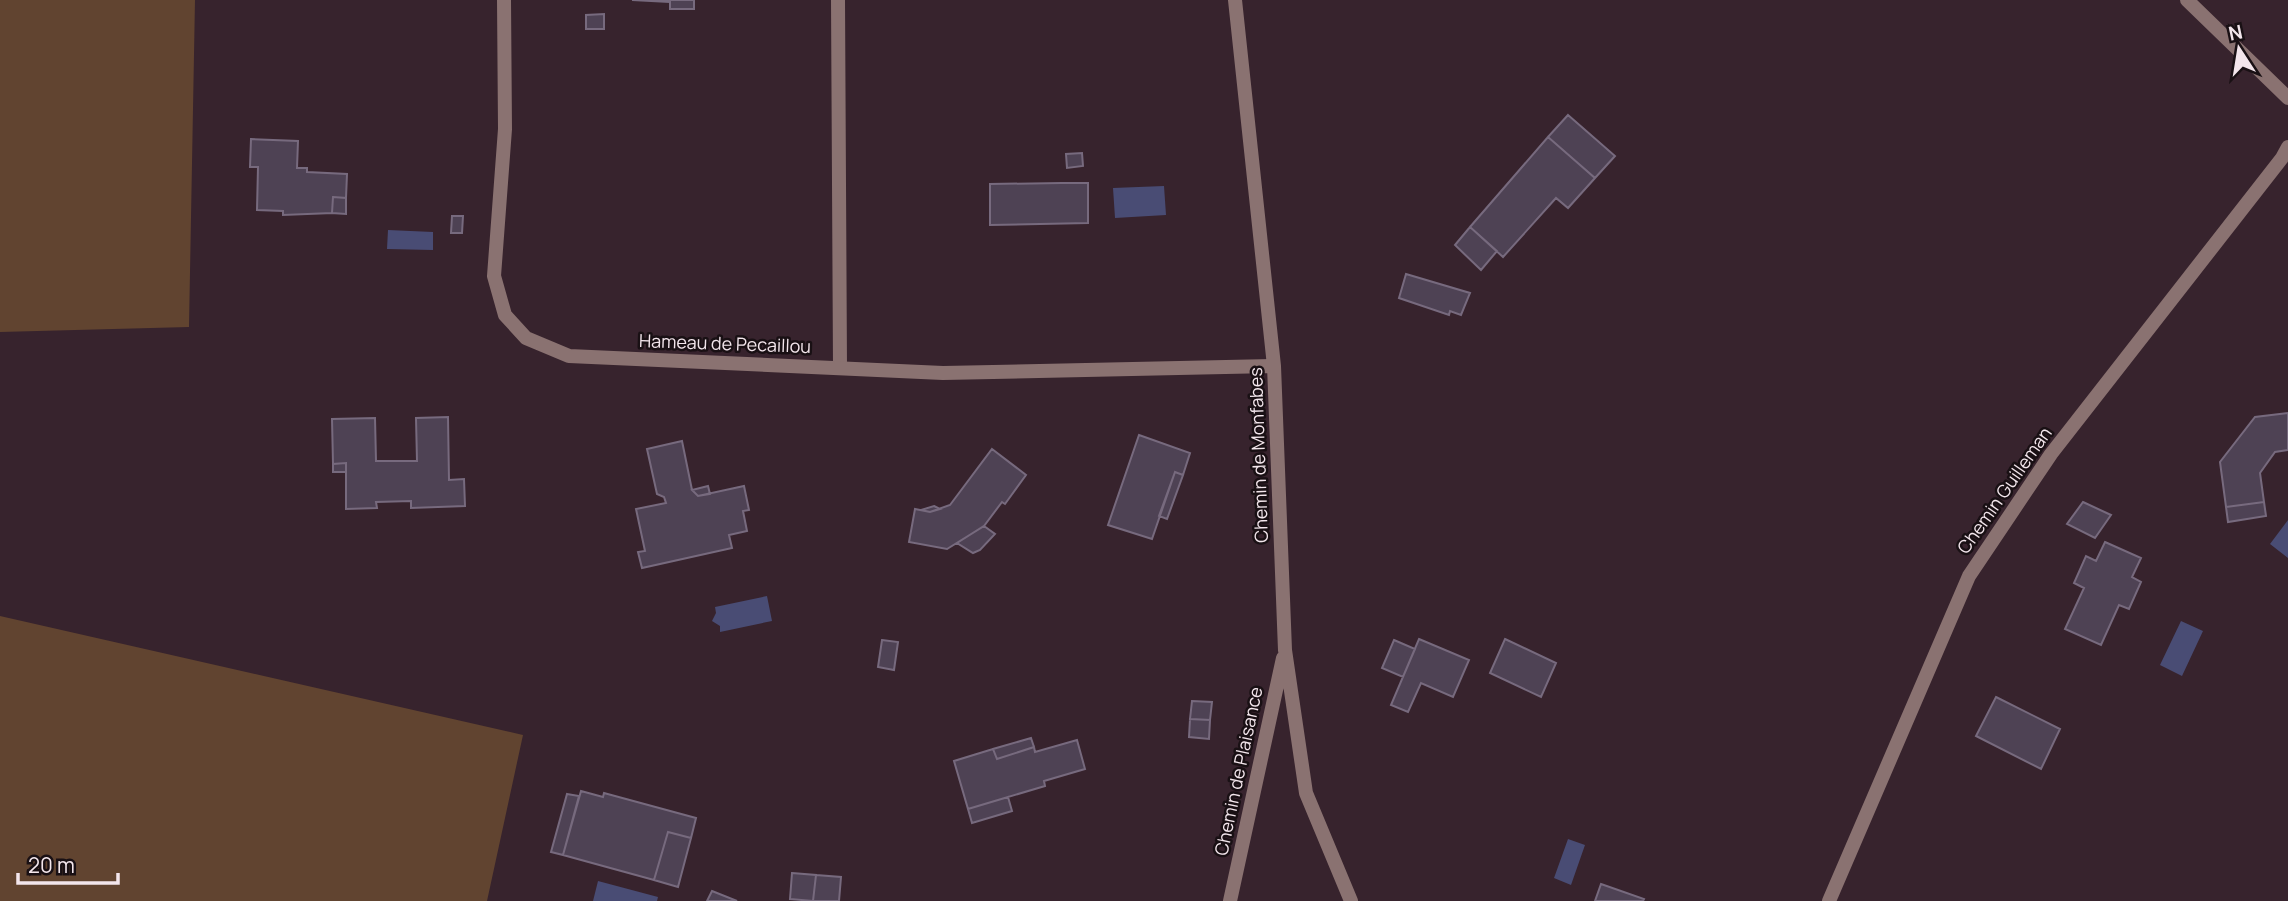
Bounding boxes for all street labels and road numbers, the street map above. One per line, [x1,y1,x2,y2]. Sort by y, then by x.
street label: Hameau de Pecaillou [639,328,811,358]
street label: Chemin de Monfabes [1243,367,1273,543]
street label: Chemin Guilleman [1951,422,2057,558]
street label: Chemin de Plaisance [1208,684,1268,858]

